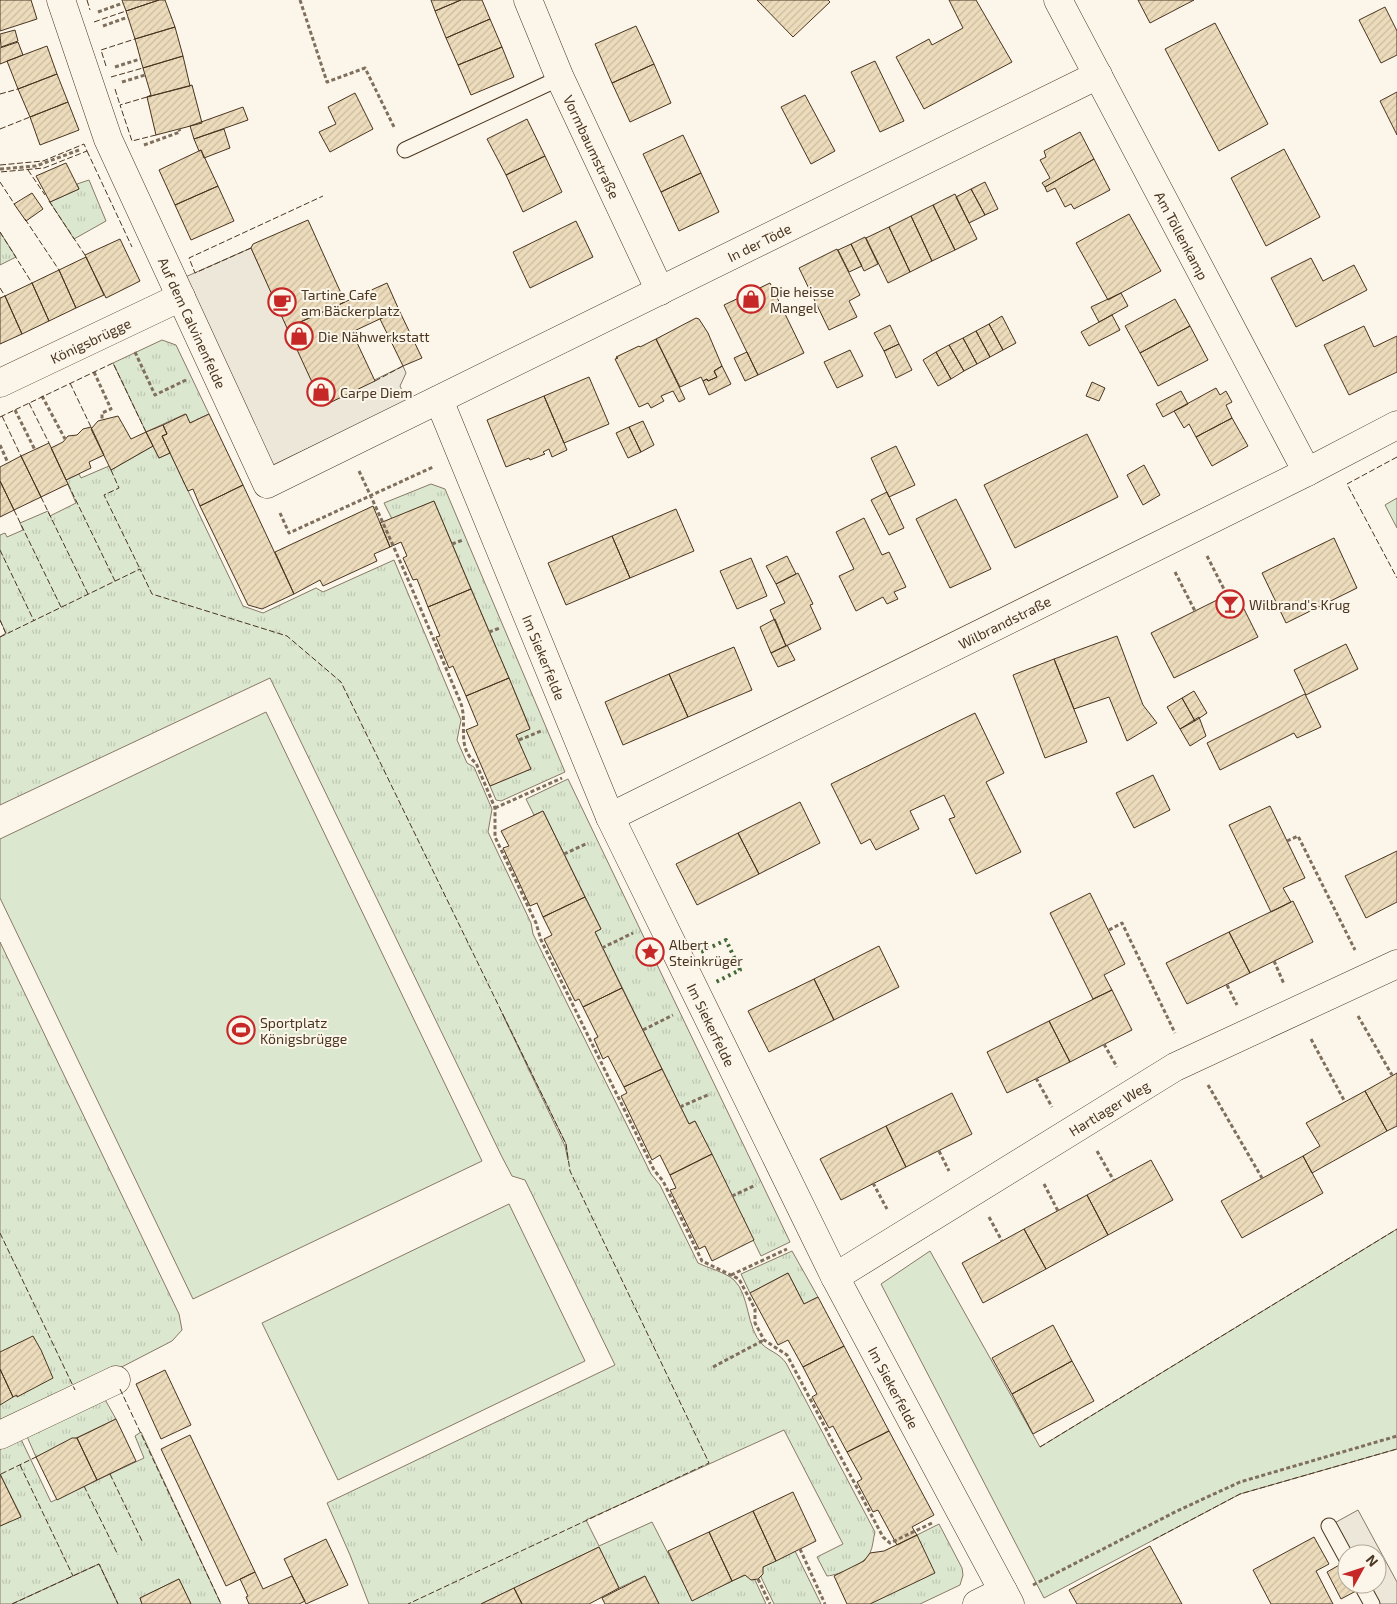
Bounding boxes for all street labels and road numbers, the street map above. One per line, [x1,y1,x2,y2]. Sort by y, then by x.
street label: Vormbaumstraße [561,92,624,201]
street label: Am Töllenkamp [1152,188,1212,282]
street label: In der Töde [724,219,794,265]
street label: Auf dem Calvinenfelde [155,254,230,391]
street label: Königsbrügge [47,314,133,366]
street label: Wilbrandstraße [955,592,1053,652]
street label: Im Siekerfelde [519,612,570,702]
street label: Im Siekerfelde [684,980,739,1069]
street label: Hartlager Weg [1065,1076,1153,1139]
street label: Im Siekerfelde [865,1343,923,1431]

